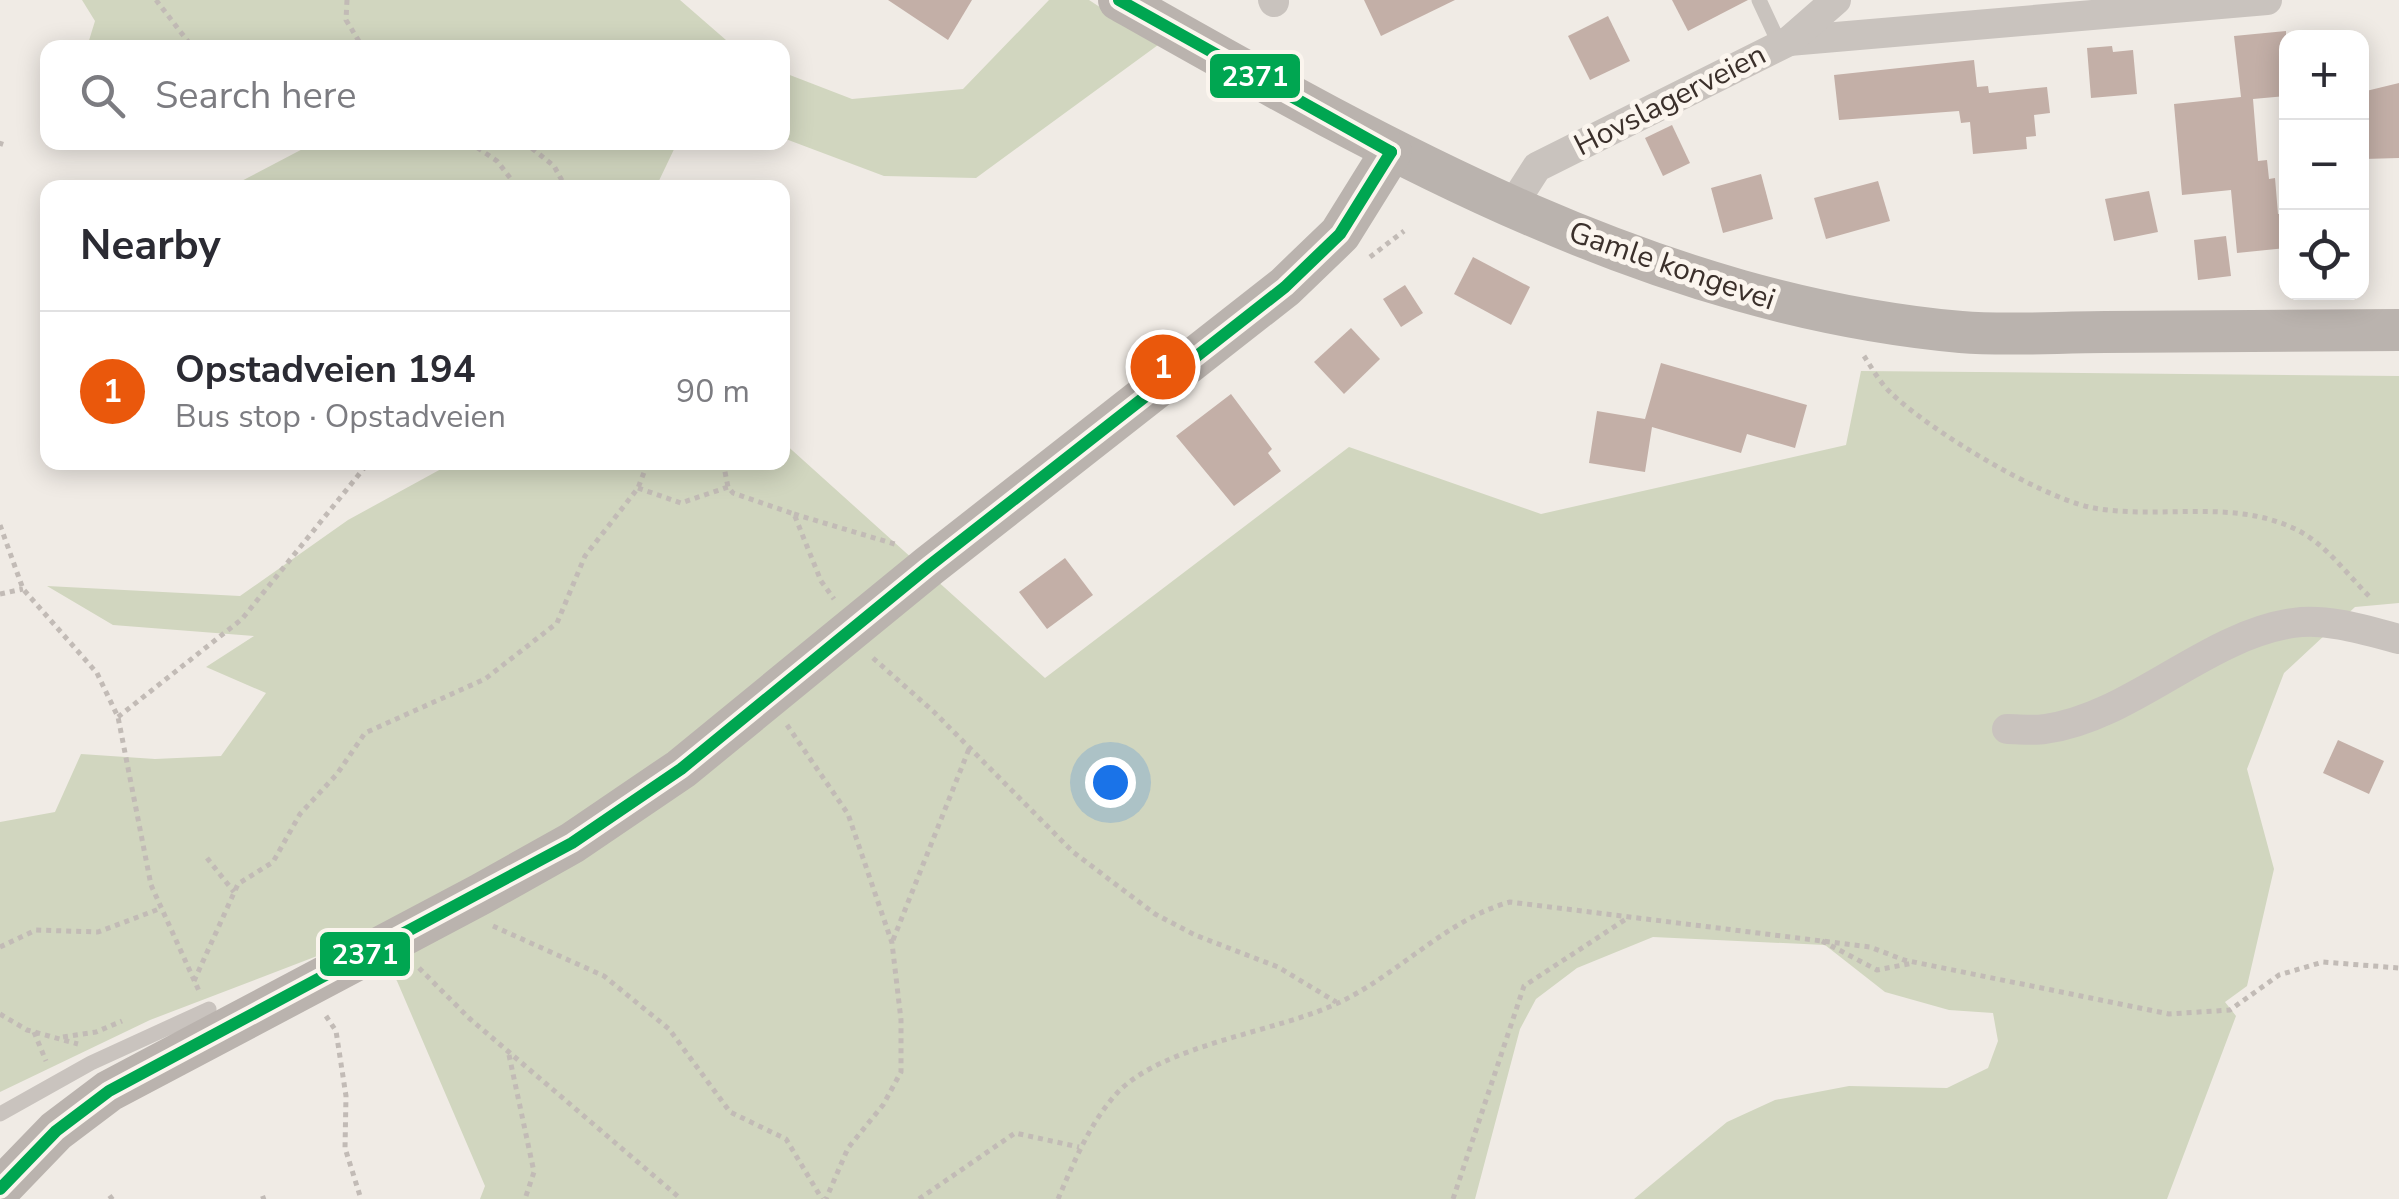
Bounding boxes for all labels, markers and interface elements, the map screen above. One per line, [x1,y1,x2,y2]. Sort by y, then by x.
map controls [2279,30,2369,300]
button: + [2279,30,2369,120]
street label: Hovslagerveien [1567,34,1773,166]
search box [40,40,790,150]
line badge: 2371 [1208,52,1302,100]
text: 2371 [1221,58,1289,96]
icon: search [75,68,130,123]
text: Search here [155,70,356,121]
button: − [2279,120,2369,210]
button: locate [2279,210,2369,300]
street label: Gamle kongevei [1563,212,1781,320]
text: Nearby [80,217,221,274]
pin: 1 [1130,330,1196,404]
text: Opstadveien 194 [175,344,476,395]
text: 1 [103,370,122,413]
text: 90 m [676,370,750,413]
text: Bus stop · Opstadveien [175,395,506,438]
your location [1085,757,1136,808]
line badge: 2371 [318,930,412,978]
text: 2371 [331,936,399,974]

